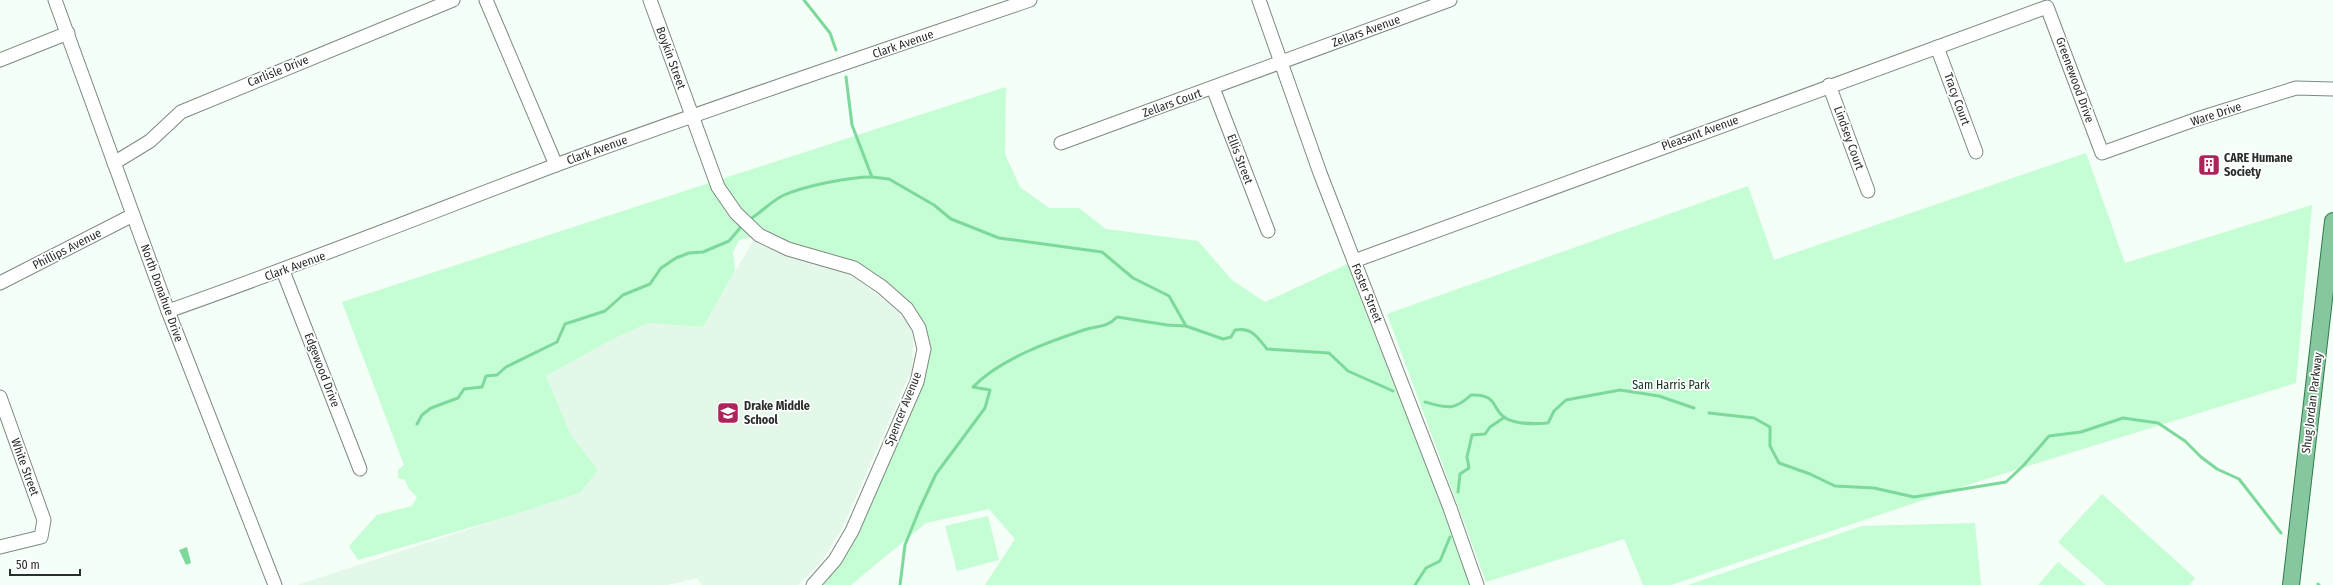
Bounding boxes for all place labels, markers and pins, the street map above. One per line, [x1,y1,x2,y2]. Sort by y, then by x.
place label: CARE Humane Society [2224,151,2293,179]
building icon: CARE Humane Society [2196,152,2222,178]
place label: Drake Middle School [744,399,810,427]
school or university icon: Drake Middle School [715,400,741,426]

